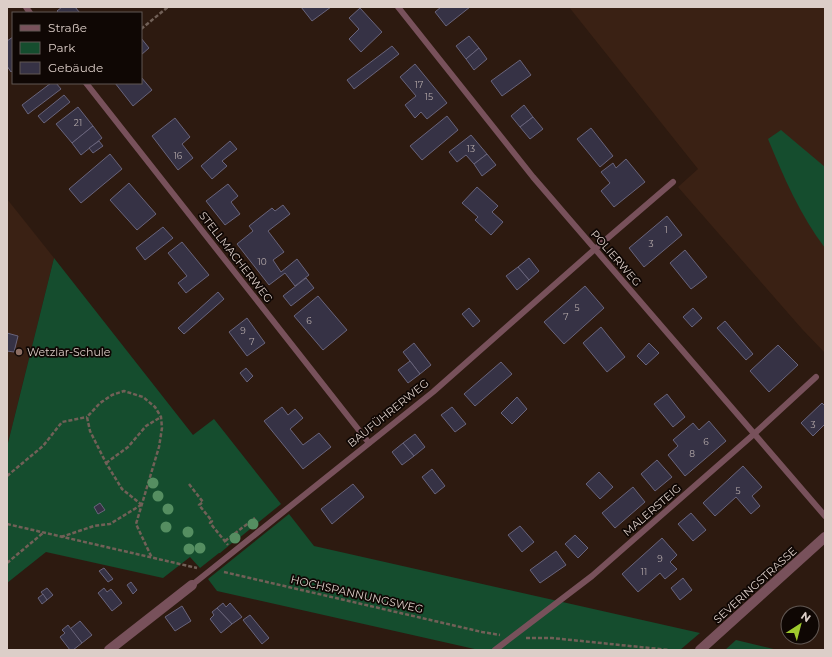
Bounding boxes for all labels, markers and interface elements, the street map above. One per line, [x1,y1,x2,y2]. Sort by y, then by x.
legend [12,12,142,84]
text: Straße [48,20,87,35]
text: Park [48,40,76,55]
text: Gebäude [48,60,103,75]
house number: 17 [415,79,423,90]
house number: 15 [425,91,433,102]
house number: 21 [74,117,82,128]
house number: 13 [467,143,475,154]
house number: 16 [174,150,183,161]
street label: STELLMACHERWEG [196,209,276,305]
house number: 1 [664,224,668,235]
street label: POLIERWEG [588,227,644,289]
house number: 3 [648,238,654,249]
house number: 10 [257,256,267,267]
house number: 5 [574,302,580,313]
house number: 7 [563,311,569,322]
house number: 6 [306,315,312,326]
house number: 9 [240,325,246,336]
house number: 7 [249,336,255,347]
place label: Wetzlar-Schule [27,345,111,359]
marker: Wetzlar-Schule [14,347,24,357]
street label: BAUFÜHRERWEG [345,376,431,450]
house number: 3 [810,419,816,430]
house number: 6 [703,436,709,447]
house number: 8 [689,448,695,459]
street label: MALERSTEIG [620,481,684,539]
house number: 5 [735,485,741,496]
street label: SEVERINGSTRASSE [710,544,800,626]
house number: 9 [657,553,663,564]
house number: 11 [641,566,647,577]
street label: HOCHSPANNUNGSWEG [289,572,425,616]
north arrow [780,605,820,645]
text: N [798,609,814,625]

